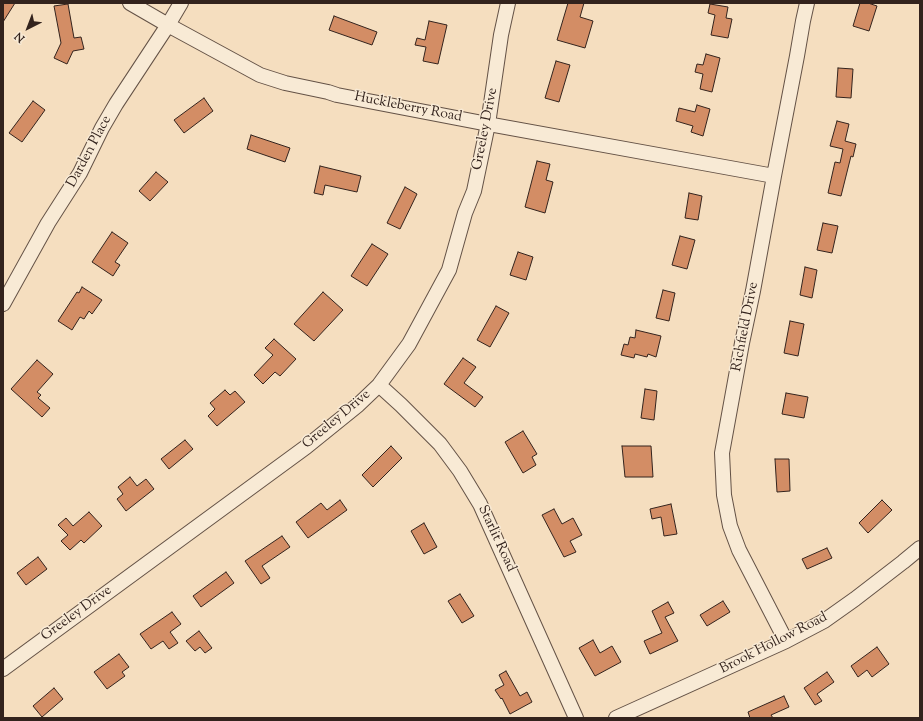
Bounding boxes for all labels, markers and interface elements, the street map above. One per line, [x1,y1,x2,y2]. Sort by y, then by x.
north arrow [8,8,48,48]
text: N [11,28,29,46]
street label: Greeley Drive [470,86,502,172]
street label: Huckleberry Road [353,89,463,127]
street label: Darden Place [64,113,116,191]
street label: Richfield Drive [729,281,763,373]
street label: Greeley Drive [300,387,374,453]
street label: Starlit Road [473,503,519,575]
street label: Greeley Drive [38,583,116,645]
street label: Brook Hollow Road [717,610,831,678]

